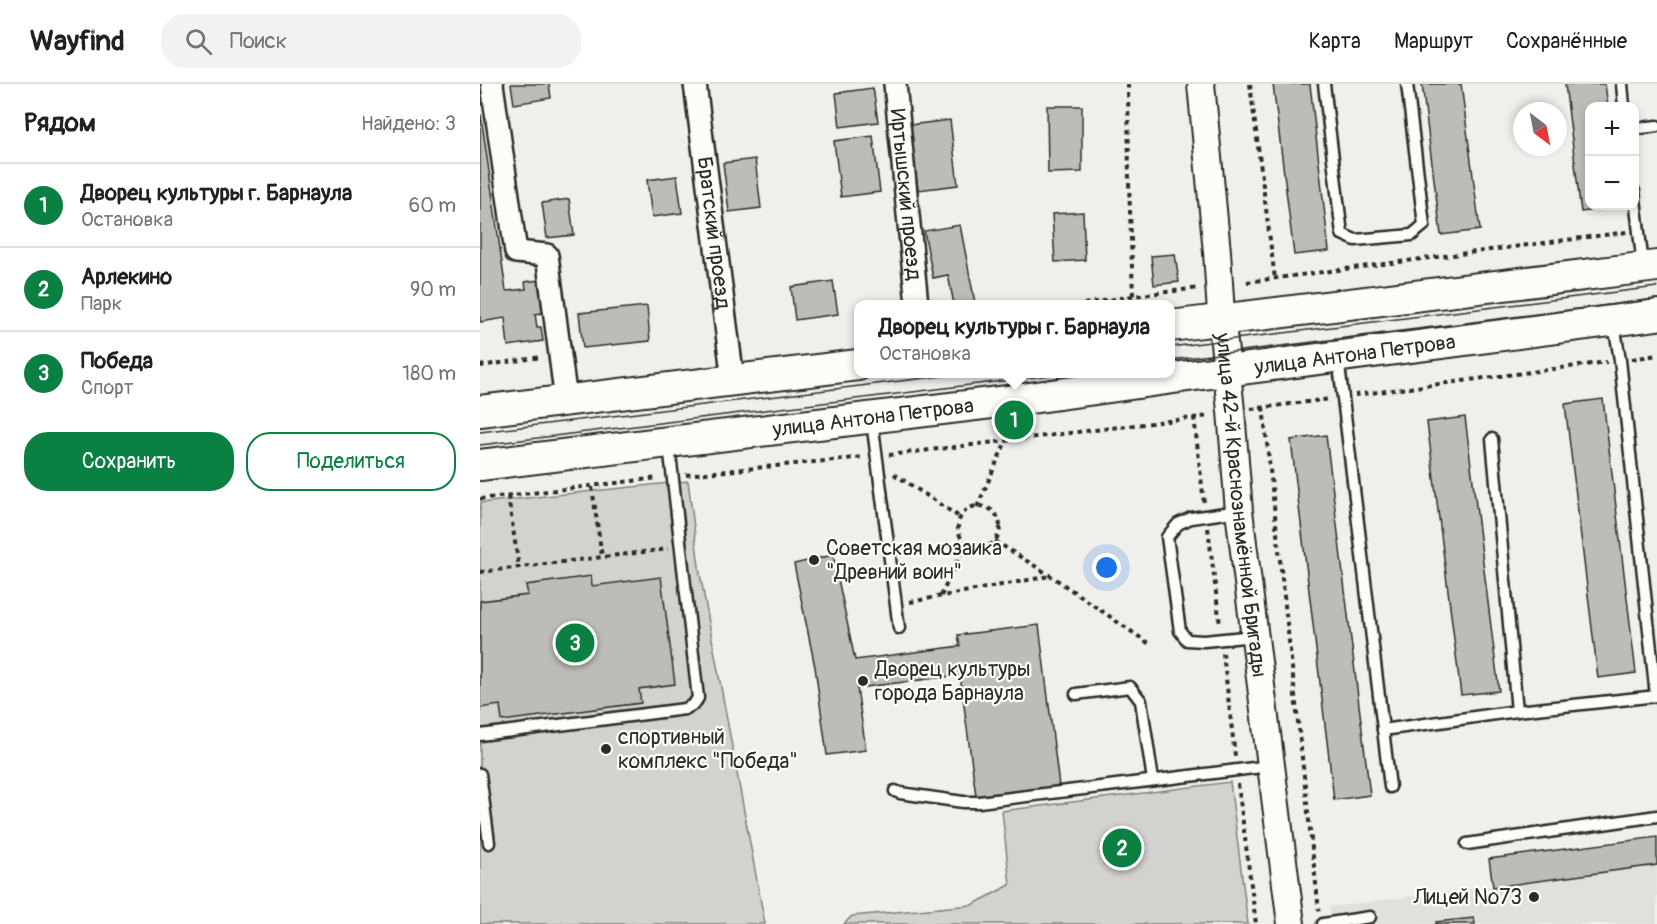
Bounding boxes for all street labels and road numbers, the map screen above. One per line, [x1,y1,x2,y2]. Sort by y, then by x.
street label: Иртышский проезд [884,108,928,282]
street label: Братский проезд [691,155,737,311]
street label: улица Антона Петрова [1252,328,1457,381]
street label: улица 42-й Краснознамённой Бригады [1209,331,1273,679]
street label: улица Антона Петрова [770,392,975,443]

